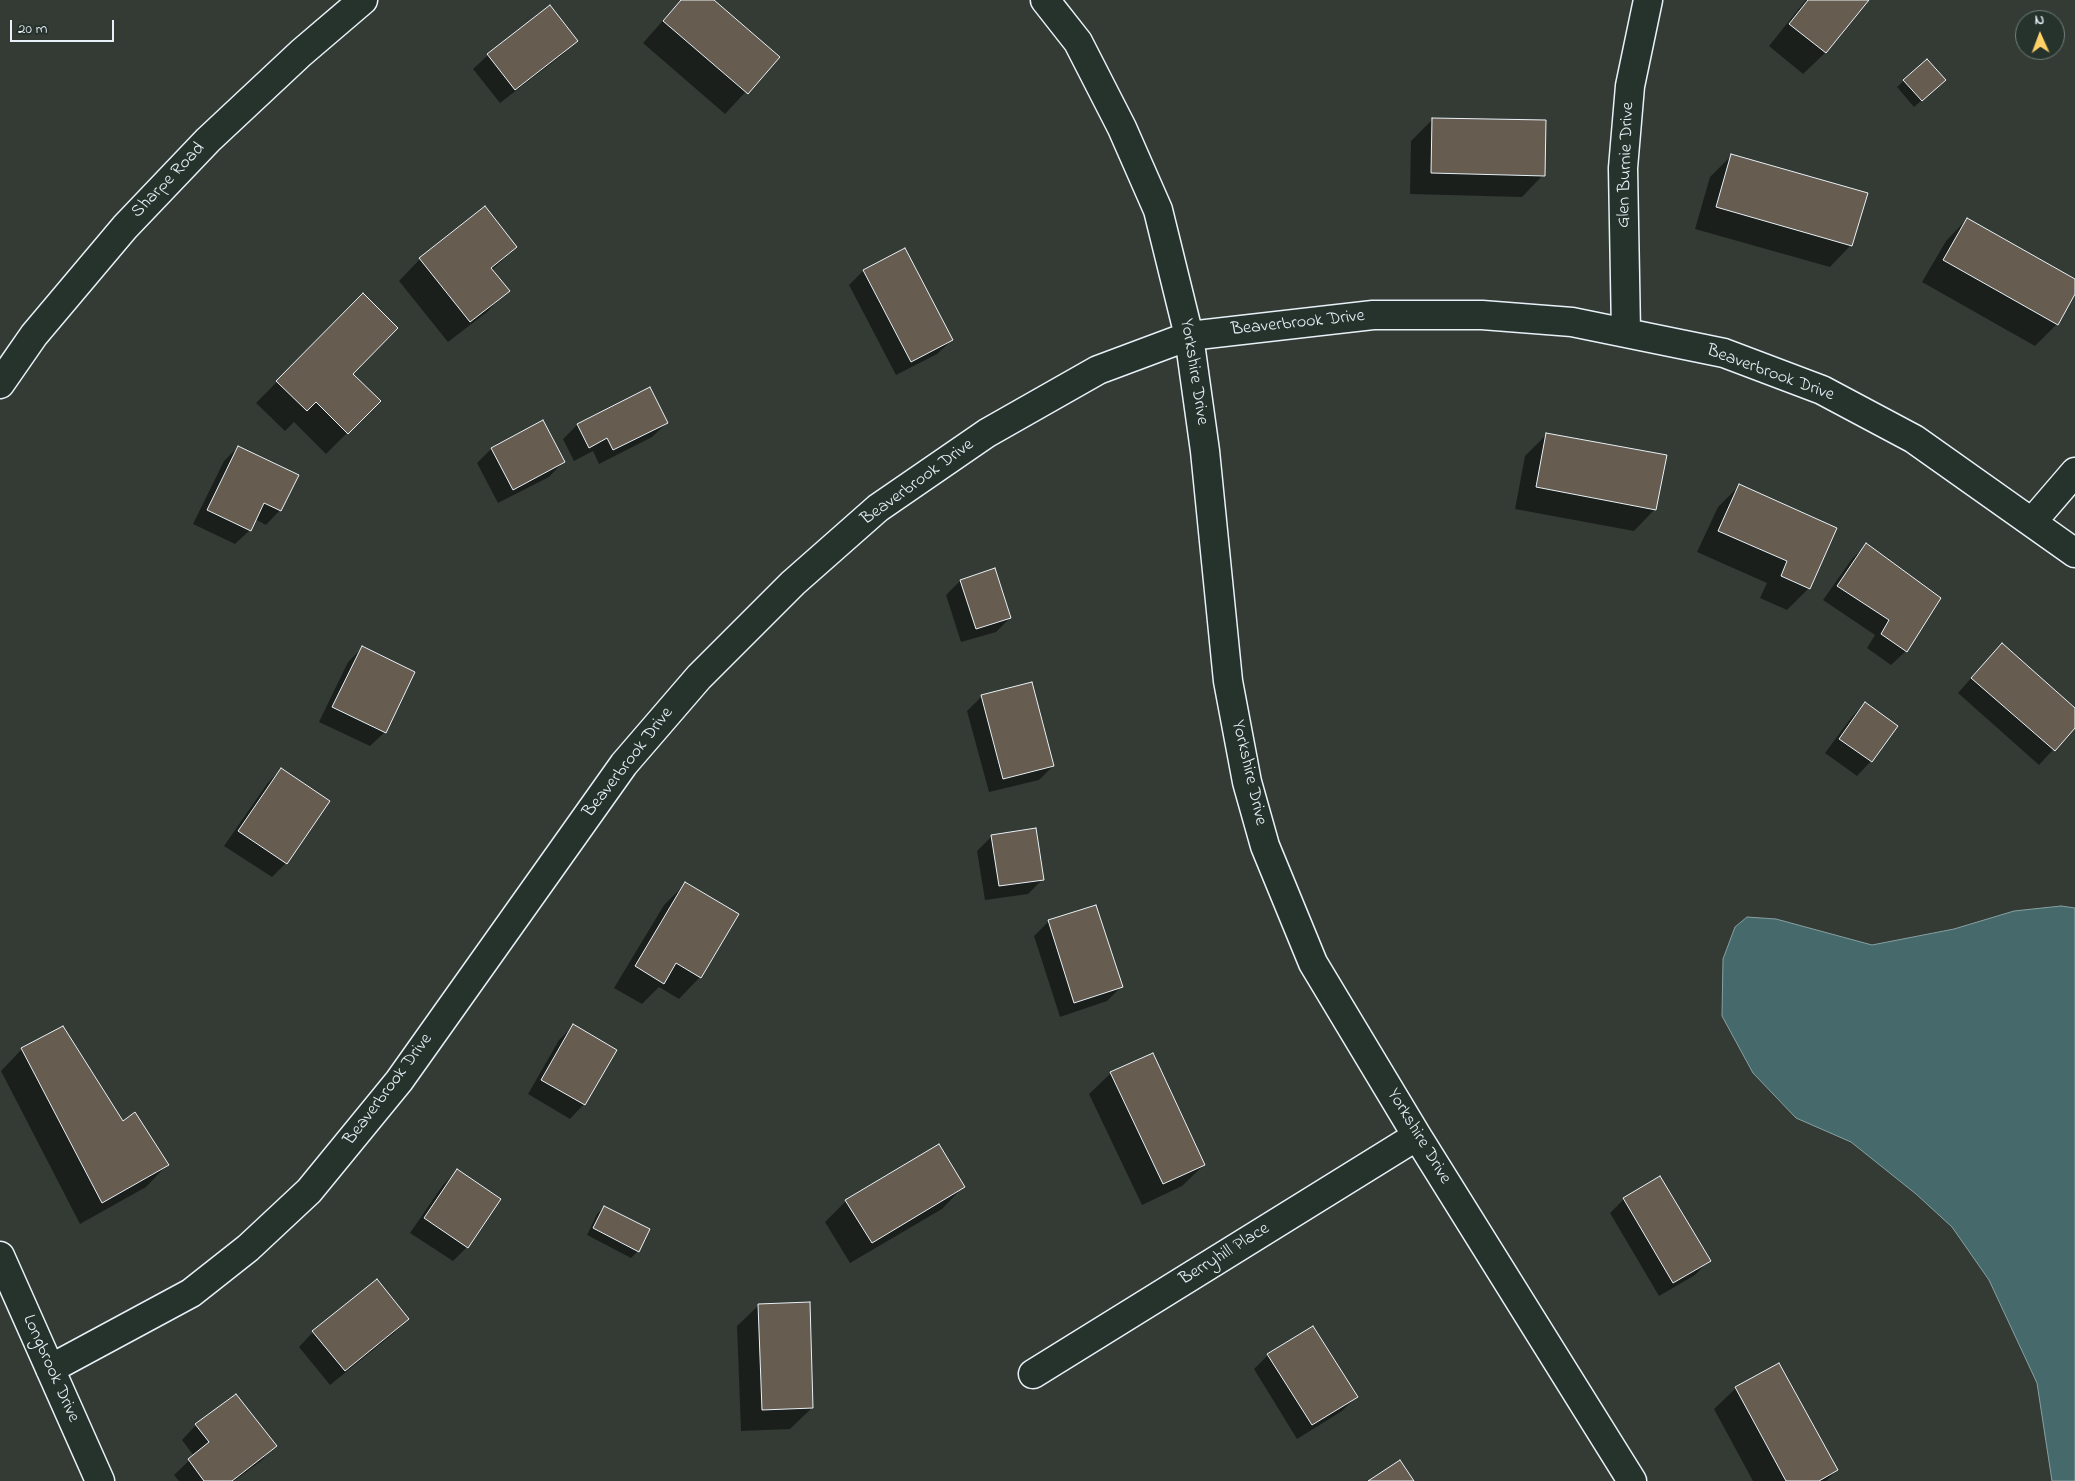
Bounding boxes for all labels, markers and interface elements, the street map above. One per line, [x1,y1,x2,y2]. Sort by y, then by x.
scale bar [12,10,116,42]
north arrow [2015,10,2065,60]
text: N [2034,10,2045,31]
text: 20 m [18,18,47,40]
street label: Glen Burnie Drive [1614,102,1640,228]
street label: Sharpe Road [128,139,210,223]
street label: Beaverbrook Drive [1230,306,1366,342]
street label: Yorkshire Drive [1174,317,1212,427]
street label: Beaverbrook Drive [1703,341,1837,407]
street label: Beaverbrook Drive [857,435,979,531]
street label: Beaverbrook Drive [579,703,679,823]
street label: Yorkshire Drive [1225,718,1271,828]
street label: Beaverbrook Drive [340,1030,438,1150]
street label: Yorkshire Drive [1381,1085,1455,1189]
street label: Berryhill Place [1176,1219,1274,1291]
street label: Longbrook Drive [17,1312,83,1426]

